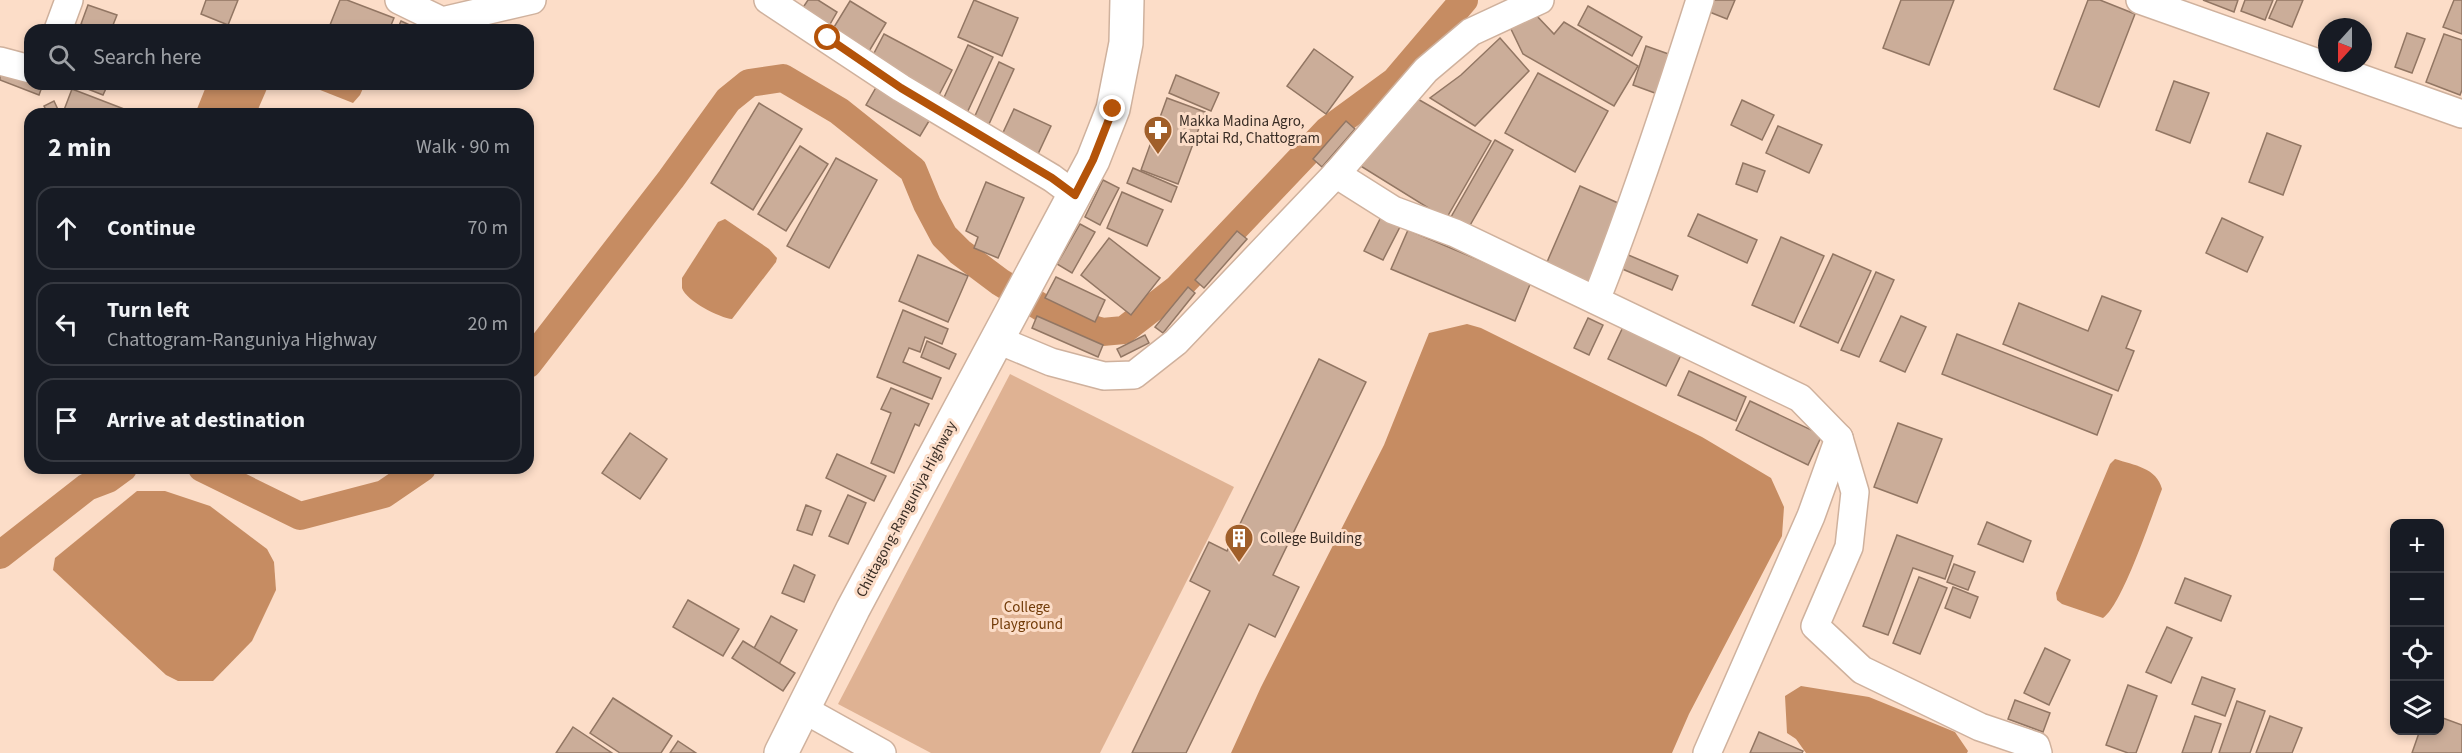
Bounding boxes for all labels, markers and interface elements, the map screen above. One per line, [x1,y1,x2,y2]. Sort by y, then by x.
north arrow [2318,18,2372,72]
search box [24,24,534,90]
route start [814,24,840,50]
icon: search [45,41,78,74]
text: Search here [93,41,201,73]
route end [1099,95,1125,121]
place label: Makka Madina Agro, Kaptai Rd, Chattogram [1179,111,1320,149]
pharmacy icon: Makka Madina Agro, Kaptai Rd, Chattogram [1142,114,1174,156]
text: 2 min [48,129,111,166]
text: Walk · 90 m [416,133,510,161]
icon: ahead [50,212,83,245]
text: Continue [107,212,196,244]
text: 70 m [468,214,508,242]
text: Turn left [107,294,189,326]
icon: left [50,308,83,341]
text: 20 m [468,310,508,338]
text: Chattogram-Ranguniya Highway [107,326,377,354]
icon: arrive [50,404,83,437]
text: Arrive at destination [107,404,305,436]
street label: Chittagong-Ranguniya Highway [851,417,962,601]
map controls [2390,519,2444,735]
button: + [2390,519,2444,573]
building icon: College Building [1223,522,1255,564]
place label: College Building [1260,528,1362,549]
button: − [2390,573,2444,627]
park label: College Playground [991,597,1063,635]
button: locate [2390,627,2444,681]
button: layers [2390,681,2444,735]

